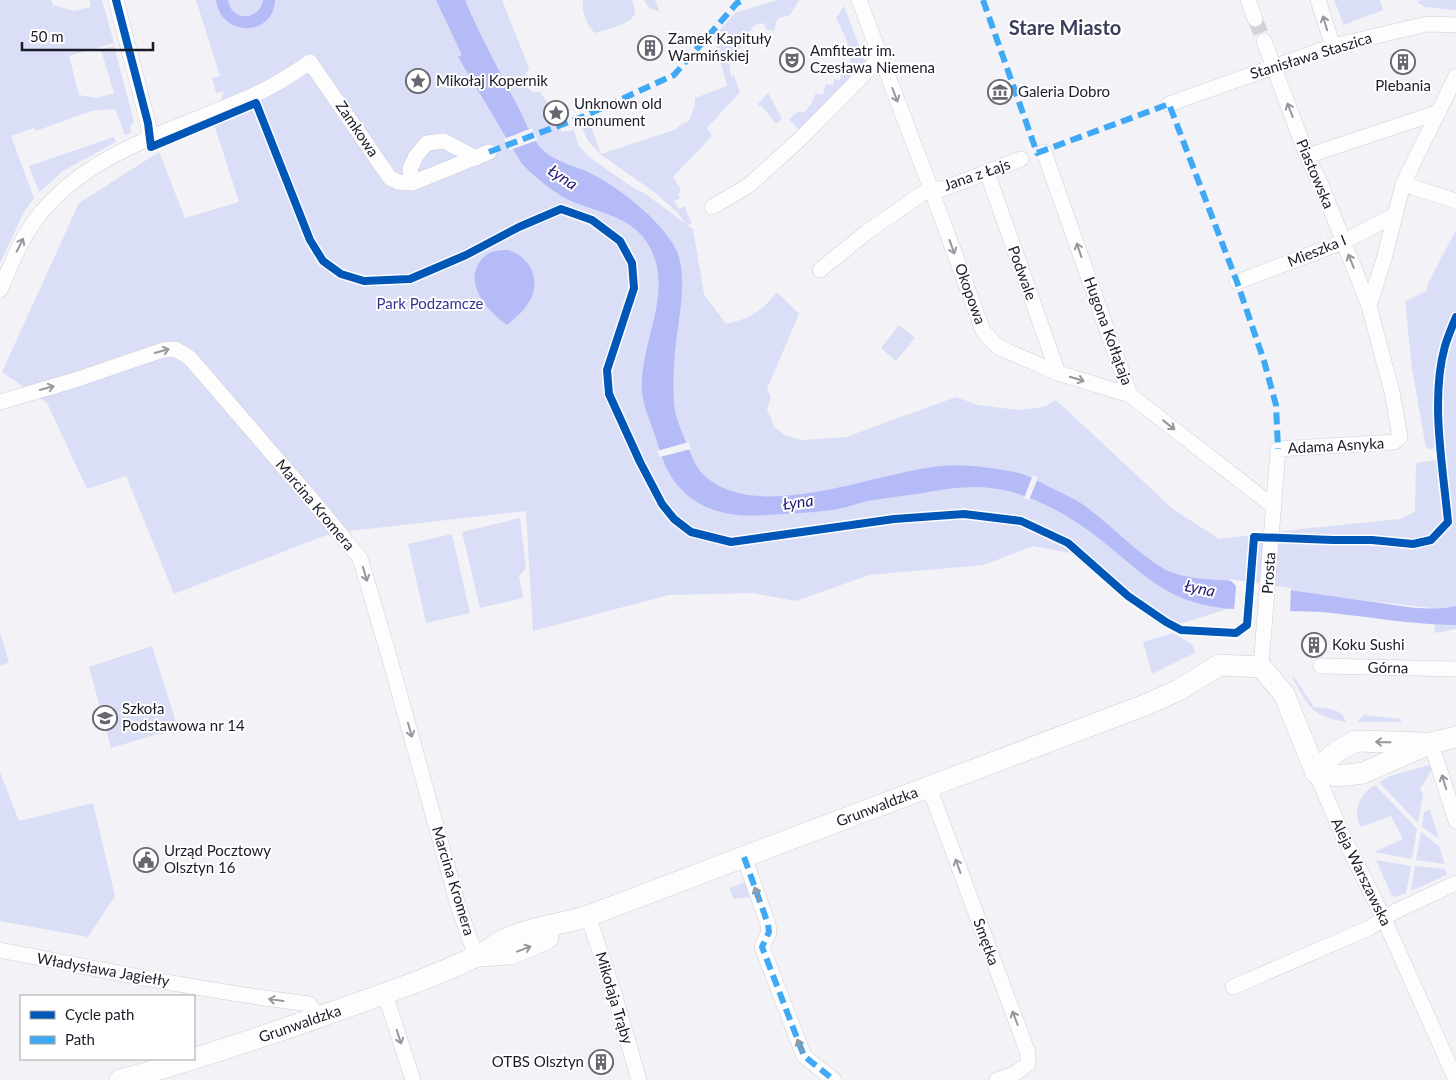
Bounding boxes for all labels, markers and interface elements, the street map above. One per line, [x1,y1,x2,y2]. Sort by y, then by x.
district label: Stare Miasto [1009,15,1121,39]
one-way arrow [1320,16,1330,32]
scale bar [22,20,154,52]
text: 50 m [30,27,64,45]
street label: Stanisława Staszica [1248,28,1374,82]
place label: Zamek Kapituły Warmińskiej [668,29,772,64]
building icon: Zamek Kapituły Warmińskiej [637,35,663,61]
place label: Amfiteatr im. Czesława Niemena [810,41,935,76]
theatre icon: Amfiteatr im. Czesława Niemena [779,47,805,73]
building icon: Plebania [1390,49,1416,75]
place icon: Mikołaj Kopernik [405,68,431,94]
place label: Mikołaj Kopernik [436,71,548,89]
place label: Plebania [1375,76,1431,94]
museum icon: Galeria Dobro [987,79,1013,105]
place label: Galeria Dobro [1018,82,1110,100]
one-way arrow [890,87,900,102]
place label: Unknown old monument [574,94,662,129]
street label: Zamkowa [333,97,383,160]
place icon: Unknown old monument [543,100,569,126]
one-way arrow [1285,103,1294,119]
street label: Piastowska [1293,136,1339,211]
street label: Jana z Łajs [941,154,1012,194]
water label: Łyna [545,160,581,193]
street label: Mieszka I [1285,230,1349,270]
one-way arrow [15,238,25,253]
one-way arrow [948,238,957,254]
street label: Podwale [1005,243,1041,302]
one-way arrow [1074,243,1083,258]
one-way arrow [1345,254,1355,269]
street label: Okopowa [952,261,990,327]
street label: Hugona Kołłątaja [1081,274,1137,387]
park label: Park Podzamcze [377,294,484,312]
one-way arrow [153,345,169,355]
one-way arrow [1069,375,1085,385]
one-way arrow [38,383,54,393]
one-way arrow [1162,419,1175,430]
street label: Adama Asnyka [1287,433,1385,457]
street label: Marcina Kromera [272,455,359,554]
water label: Łyna [781,490,815,513]
street label: Prosta [1258,551,1278,594]
one-way arrow [360,566,370,582]
water label: Łyna [1183,575,1217,600]
building icon: Koku Sushi [1301,632,1327,658]
place label: Koku Sushi [1332,635,1405,653]
street label: Górna [1368,658,1409,676]
place label: Szkoła Podstawowa nr 14 [122,699,245,734]
school or university icon: Szkoła Podstawowa nr 14 [92,705,118,731]
one-way arrow [405,722,415,738]
one-way arrow [1375,737,1391,747]
one-way arrow [1439,774,1449,790]
street label: Grunwaldzka [833,782,920,830]
street label: Aleja Warszawska [1328,815,1396,928]
street label: Marcina Kromera [429,824,479,938]
place label: Urząd Pocztowy Olsztyn 16 [164,841,271,876]
public building icon: Urząd Pocztowy Olsztyn 16 [133,847,159,873]
one-way arrow [953,858,962,874]
one-way arrow [752,887,761,903]
street label: Smętka [970,916,1004,968]
one-way arrow [516,943,531,953]
street label: Władysława Jagiełły [35,948,171,990]
street label: Mikołaja Trąby [592,949,638,1046]
legend [20,995,195,1060]
one-way arrow [269,995,285,1005]
street label: Grunwaldzka [256,1001,343,1046]
text: Cycle path [65,1005,134,1023]
one-way arrow [1010,1011,1019,1026]
one-way arrow [395,1029,405,1045]
text: Path [65,1030,95,1048]
one-way arrow [795,1039,805,1054]
building icon: OTBS Olsztyn [588,1049,614,1075]
place label: OTBS Olsztyn [492,1052,584,1070]

